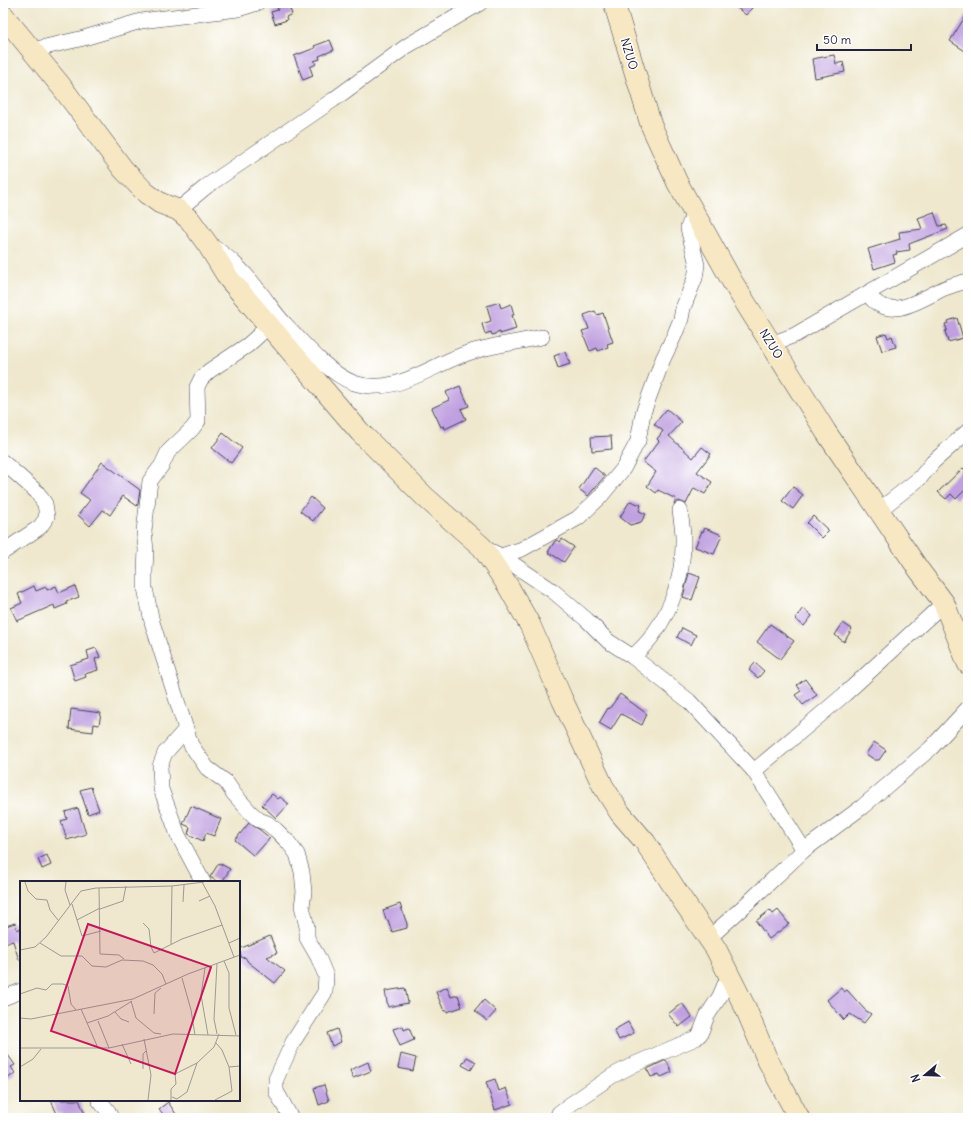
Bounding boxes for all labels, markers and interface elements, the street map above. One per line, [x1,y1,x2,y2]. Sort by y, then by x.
scale bar [817,26,911,52]
text: 50 m [823,32,852,47]
street label: NZUO [618,36,641,72]
street label: NZUO [756,326,786,362]
inset map [20,881,240,1101]
north arrow [905,1055,945,1095]
text: N [908,1072,923,1084]

